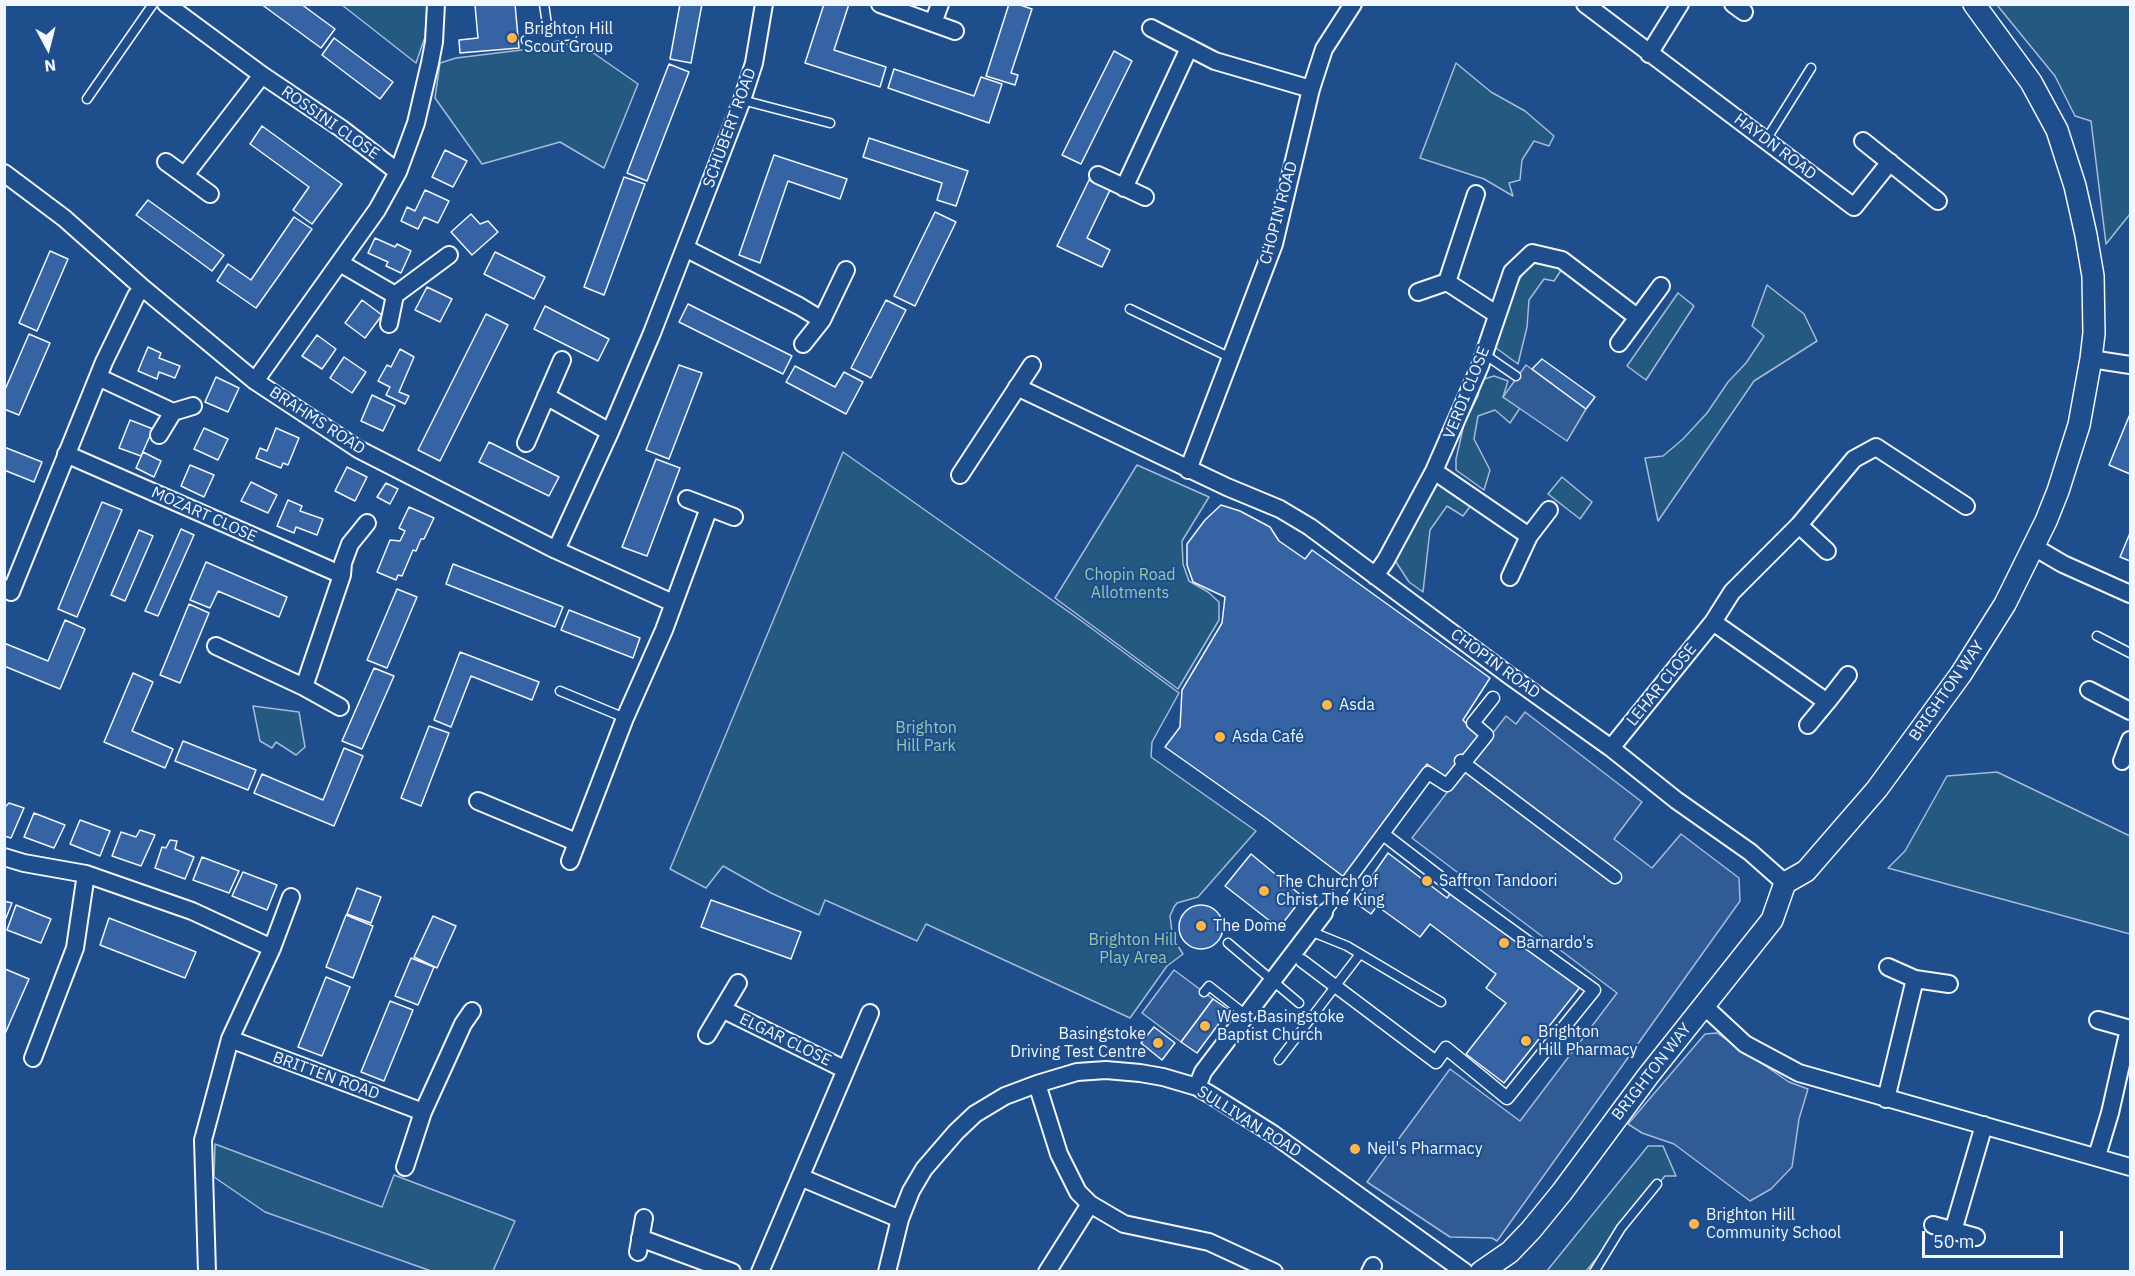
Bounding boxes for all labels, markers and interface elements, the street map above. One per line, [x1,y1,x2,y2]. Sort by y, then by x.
north arrow [18,18,78,78]
place label: Brighton Hill Scout Group [524,19,613,57]
marker: Brighton Hill Scout Group [505,31,519,45]
text: N [43,55,57,76]
street label: SCHUBERT ROAD [699,65,761,191]
street label: ROSSINI CLOSE [277,82,383,164]
street label: HAYDN ROAD [1730,110,1820,184]
street label: CHOPIN ROAD [1256,159,1302,267]
street label: VERDI CLOSE [1440,344,1494,442]
street label: BRAHMS ROAD [265,383,369,459]
street label: MOZART CLOSE [148,483,260,547]
park label: Chopin Road Allotments [1085,565,1175,603]
street label: CHOPIN ROAD [1447,625,1543,703]
street label: BRIGHTON WAY [1905,637,1989,745]
street label: LEHAR CLOSE [1623,640,1701,730]
place label: Asda [1339,695,1375,715]
marker: Asda [1320,698,1334,712]
park label: Brighton Hill Park [895,718,957,756]
place label: Asda Café [1232,727,1304,747]
marker: Asda Café [1213,730,1227,744]
place label: Saffron Tandoori [1439,871,1558,891]
place label: The Church Of Christ The King [1276,872,1384,910]
marker: Saffron Tandoori [1420,874,1434,888]
marker: The Church Of Christ The King [1257,884,1271,898]
place label: The Dome [1213,916,1286,936]
marker: The Dome [1194,919,1208,933]
park label: Brighton Hill Play Area [1088,930,1178,968]
place label: Barnardo's [1516,933,1594,953]
marker: Barnardo's [1497,936,1511,950]
place label: West Basingstoke Baptist Church [1217,1007,1344,1045]
street label: ELGAR CLOSE [736,1010,834,1070]
marker: West Basingstoke Baptist Church [1198,1019,1212,1033]
street label: BRIGHTON WAY [1608,1020,1696,1124]
place label: Brighton Hill Pharmacy [1538,1022,1637,1060]
place label: Basingstoke Driving Test Centre [1010,1024,1146,1062]
marker: Brighton Hill Pharmacy [1519,1034,1533,1048]
marker: Basingstoke Driving Test Centre [1151,1036,1165,1050]
street label: BRITTEN ROAD [270,1048,382,1104]
street label: SULLIVAN ROAD [1193,1082,1305,1162]
place label: Neil's Pharmacy [1367,1139,1483,1159]
marker: Neil's Pharmacy [1348,1142,1362,1156]
place label: Brighton Hill Community School [1706,1205,1841,1243]
marker: Brighton Hill Community School [1687,1217,1701,1231]
scale bar [1925,1219,2066,1257]
text: 50 m [1933,1230,1975,1253]

